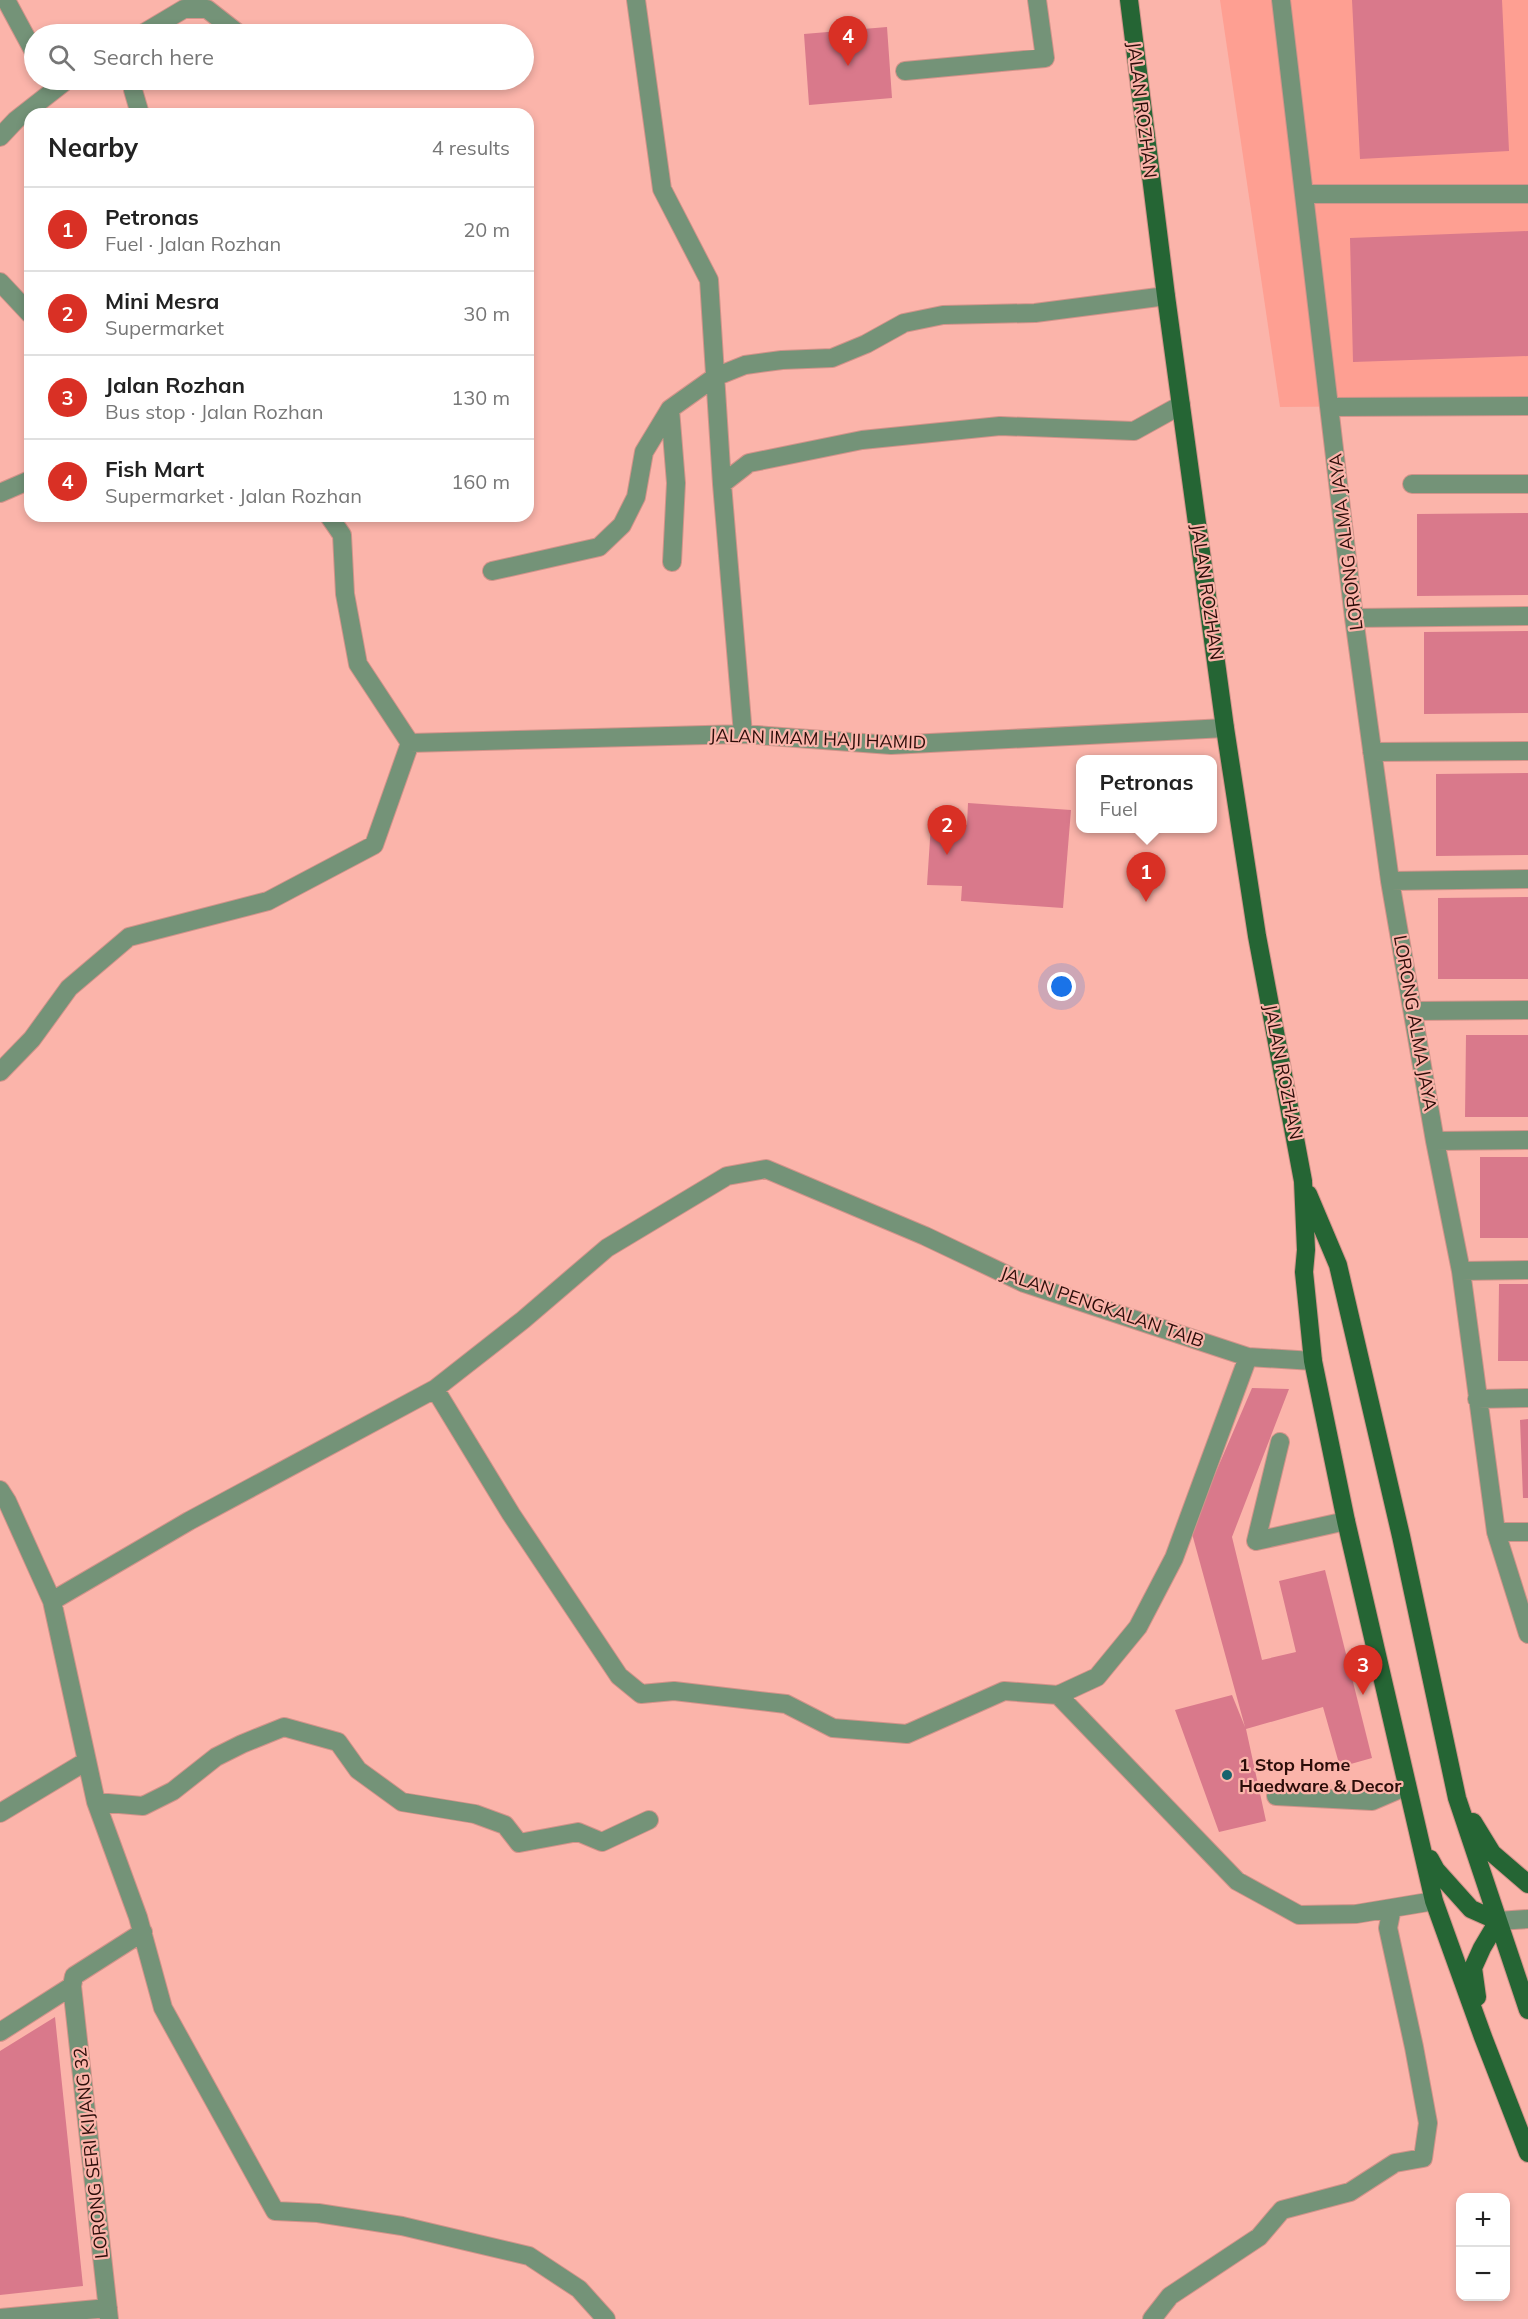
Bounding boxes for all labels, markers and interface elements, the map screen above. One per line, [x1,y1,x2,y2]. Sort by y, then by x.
pin: 4 [828,16,868,66]
search box [24,24,534,90]
street label: JALAN ROZHAN [1123,40,1162,179]
icon: search [45,41,78,74]
text: Search here [93,43,214,71]
text: Nearby [48,131,138,164]
text: 4 results [432,135,510,160]
text: Petronas [105,203,199,231]
text: 1 [62,217,74,242]
text: 20 m [463,217,510,242]
text: Fuel · Jalan Rozhan [105,231,281,256]
text: Mini Mesra [105,287,219,315]
text: 2 [62,301,74,326]
text: 30 m [463,301,510,326]
text: Supermarket [105,315,224,340]
text: Jalan Rozhan [105,371,245,399]
text: 3 [62,385,74,410]
text: 130 m [451,385,510,410]
text: Bus stop · Jalan Rozhan [105,399,323,424]
street label: LORONG ALMA JAYA [1323,452,1368,632]
text: Fish Mart [105,455,204,483]
text: 4 [62,469,74,494]
text: 160 m [451,469,510,494]
text: Supermarket · Jalan Rozhan [105,483,362,508]
street label: JALAN ROZHAN [1187,522,1228,661]
street label: JALAN IMAM HAJI HAMID [709,723,927,754]
popup [1076,755,1217,833]
text: Petronas [1100,768,1193,796]
text: Fuel [1100,796,1138,821]
pin: 2 [928,806,966,855]
pin: 1 [1126,852,1166,902]
street label: LORONG ALMA JAYA [1389,933,1442,1113]
your location [1047,972,1076,1001]
street label: JALAN ROZHAN [1259,1002,1308,1141]
street label: JALAN PENGKALAN TAIB [997,1261,1207,1352]
pin: 3 [1344,1646,1382,1695]
place label: 1 Stop Home Haedware & Decor [1239,1753,1402,1797]
marker: 1 Stop Home Haedware & Decor [1220,1768,1234,1782]
street label: LORONG SERI KIJANG 32 [68,2046,113,2260]
map controls [1456,2193,1510,2301]
button: + [1456,2193,1510,2247]
button: − [1456,2247,1510,2301]

